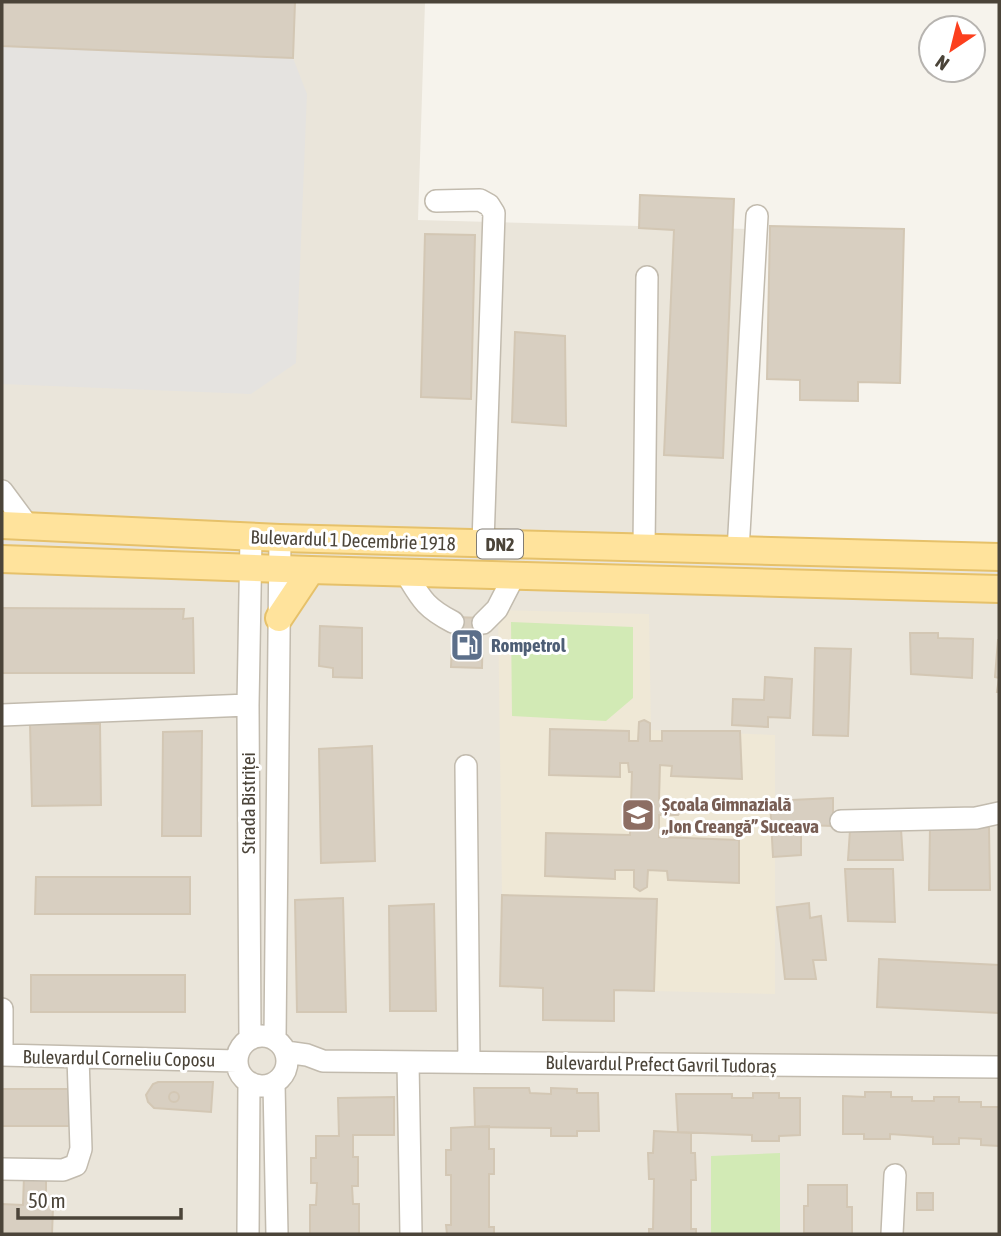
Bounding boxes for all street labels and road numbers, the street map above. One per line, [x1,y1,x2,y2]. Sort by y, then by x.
street label: Bulevardul 1 Decembrie 1918 [250,525,456,555]
road number: DN2 [477,530,523,558]
street label: Strada Bistriței [237,752,259,854]
street label: Bulevardul Corneliu Coposu [22,1045,216,1071]
street label: Bulevardul Prefect Gavril Tudoraș [545,1051,777,1077]

